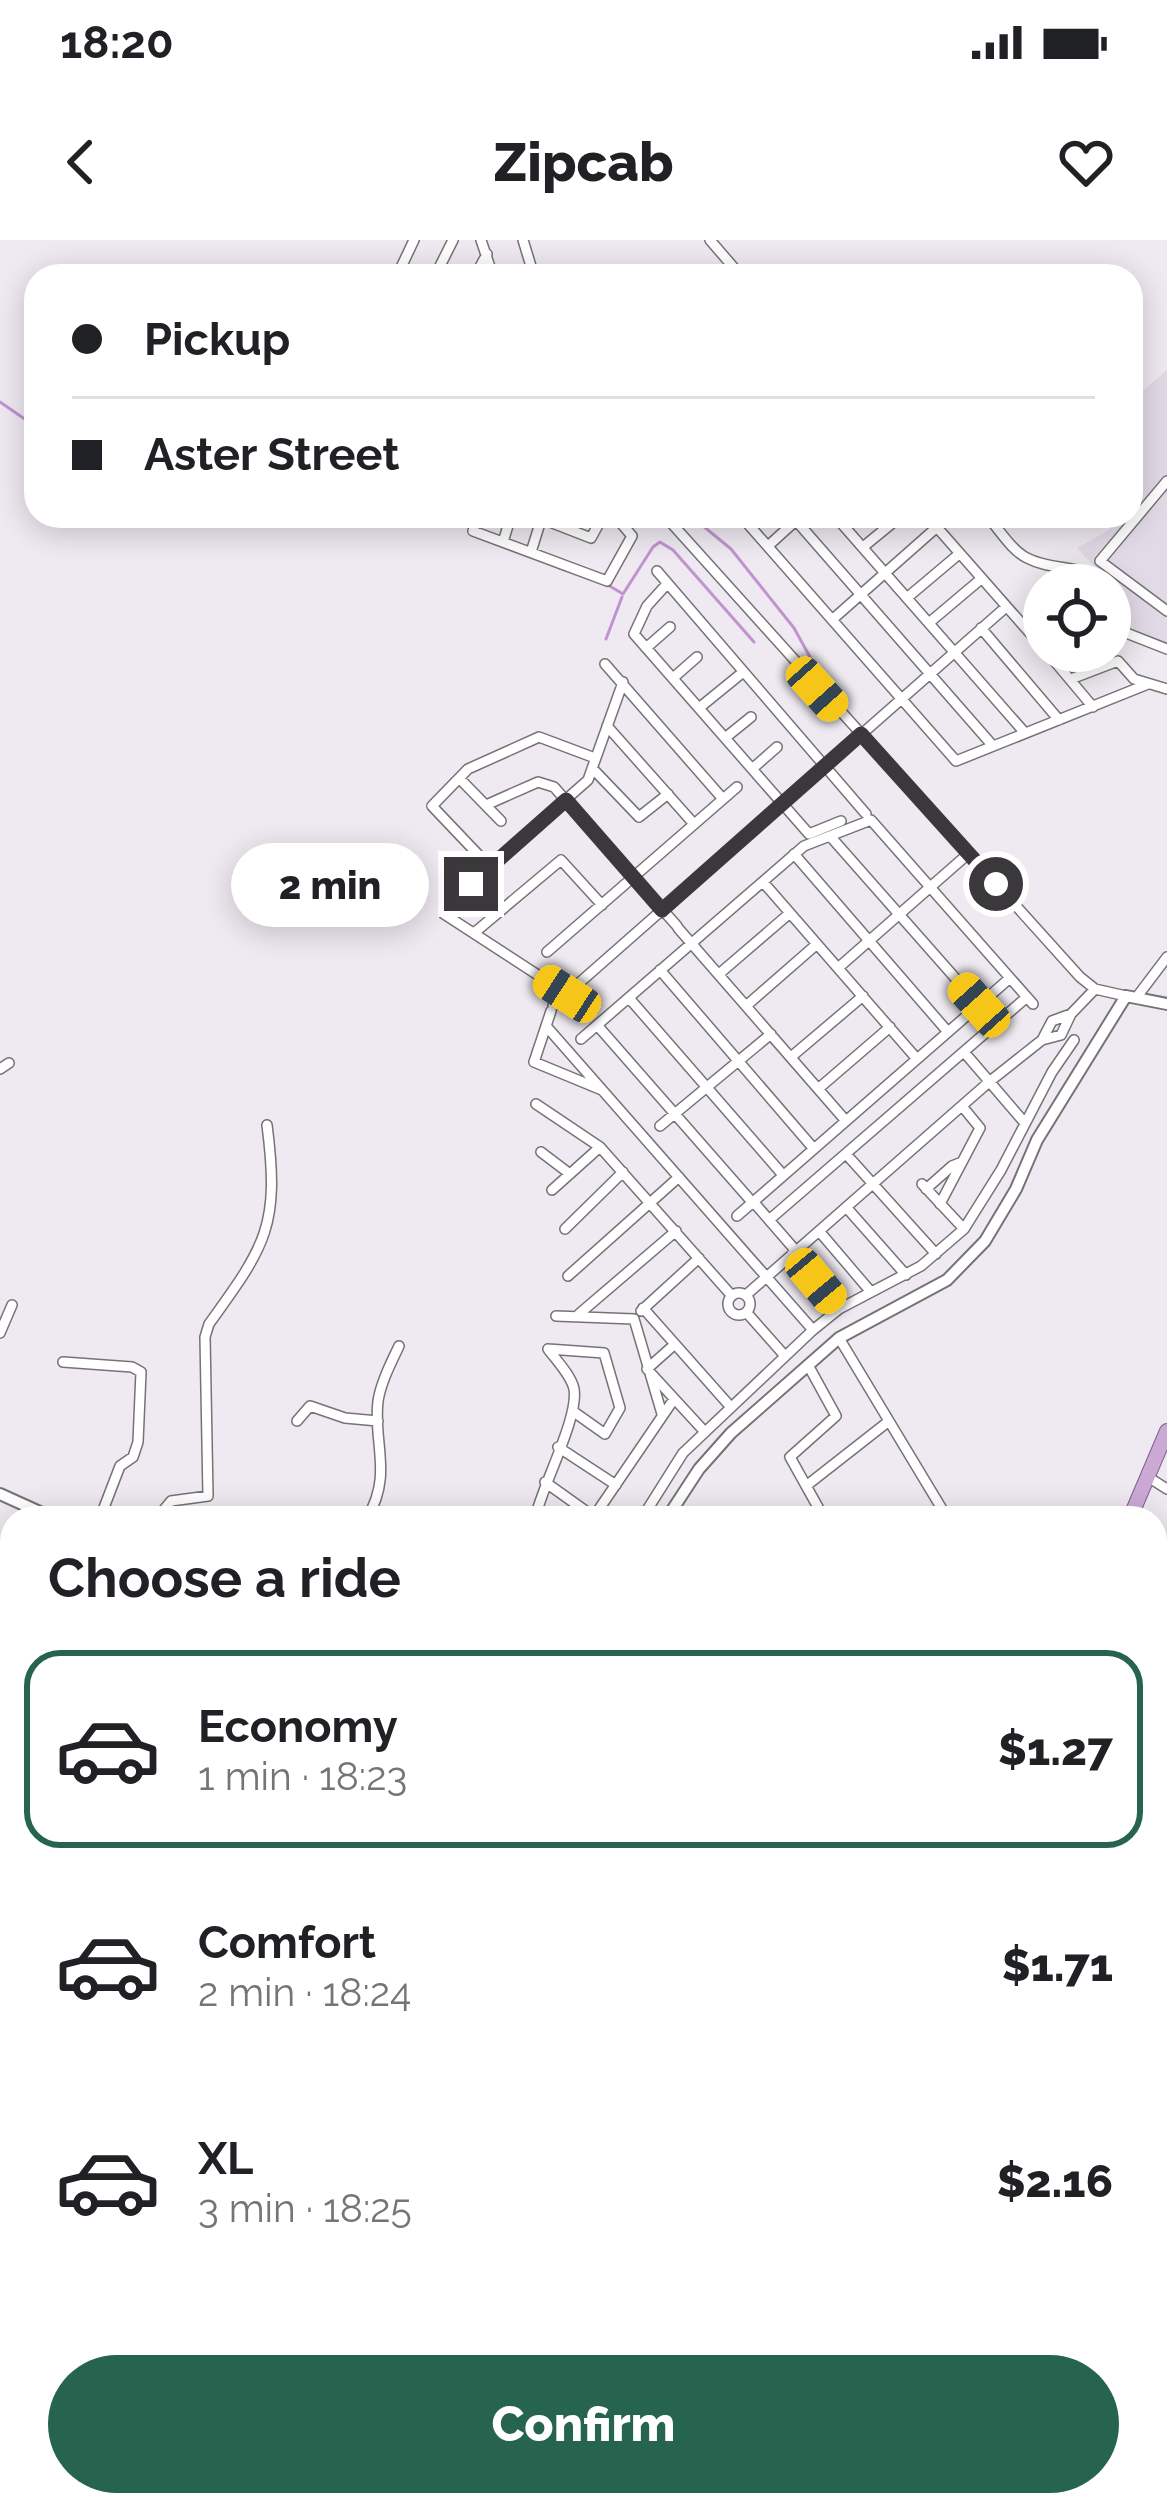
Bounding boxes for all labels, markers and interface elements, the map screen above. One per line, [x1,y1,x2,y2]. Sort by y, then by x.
text: 18:20 [60,16,174,69]
icon: back [48,129,114,195]
icon: heart [1053,129,1119,195]
text: Zipcab [494,130,673,194]
text: Pickup [144,313,290,366]
text: Aster Street [144,428,400,481]
map controls [1023,564,1131,672]
button: locate [1023,564,1131,672]
car [780,650,854,728]
callout: 2 min [231,842,429,926]
route end [444,857,498,911]
route start [969,857,1023,911]
text: 2 min [279,862,381,908]
car [527,959,607,1029]
car [942,966,1016,1044]
car [779,1242,853,1320]
text: Choose a ride [48,1546,401,1610]
icon: car [54,1695,162,1803]
text: Economy [198,1700,398,1753]
text: $1.27 [998,1723,1113,1776]
text: 1 min · 18:23 [198,1753,407,1799]
icon: car [54,1911,162,2019]
text: Comfort [198,1916,376,1969]
text: $1.71 [1002,1939,1113,1992]
text: 2 min · 18:24 [198,1969,411,2015]
icon: car [54,2127,162,2235]
text: XL [198,2132,253,2185]
text: $2.16 [997,2155,1113,2208]
text: 3 min · 18:25 [198,2185,412,2231]
button: Confirm [48,2355,1119,2493]

